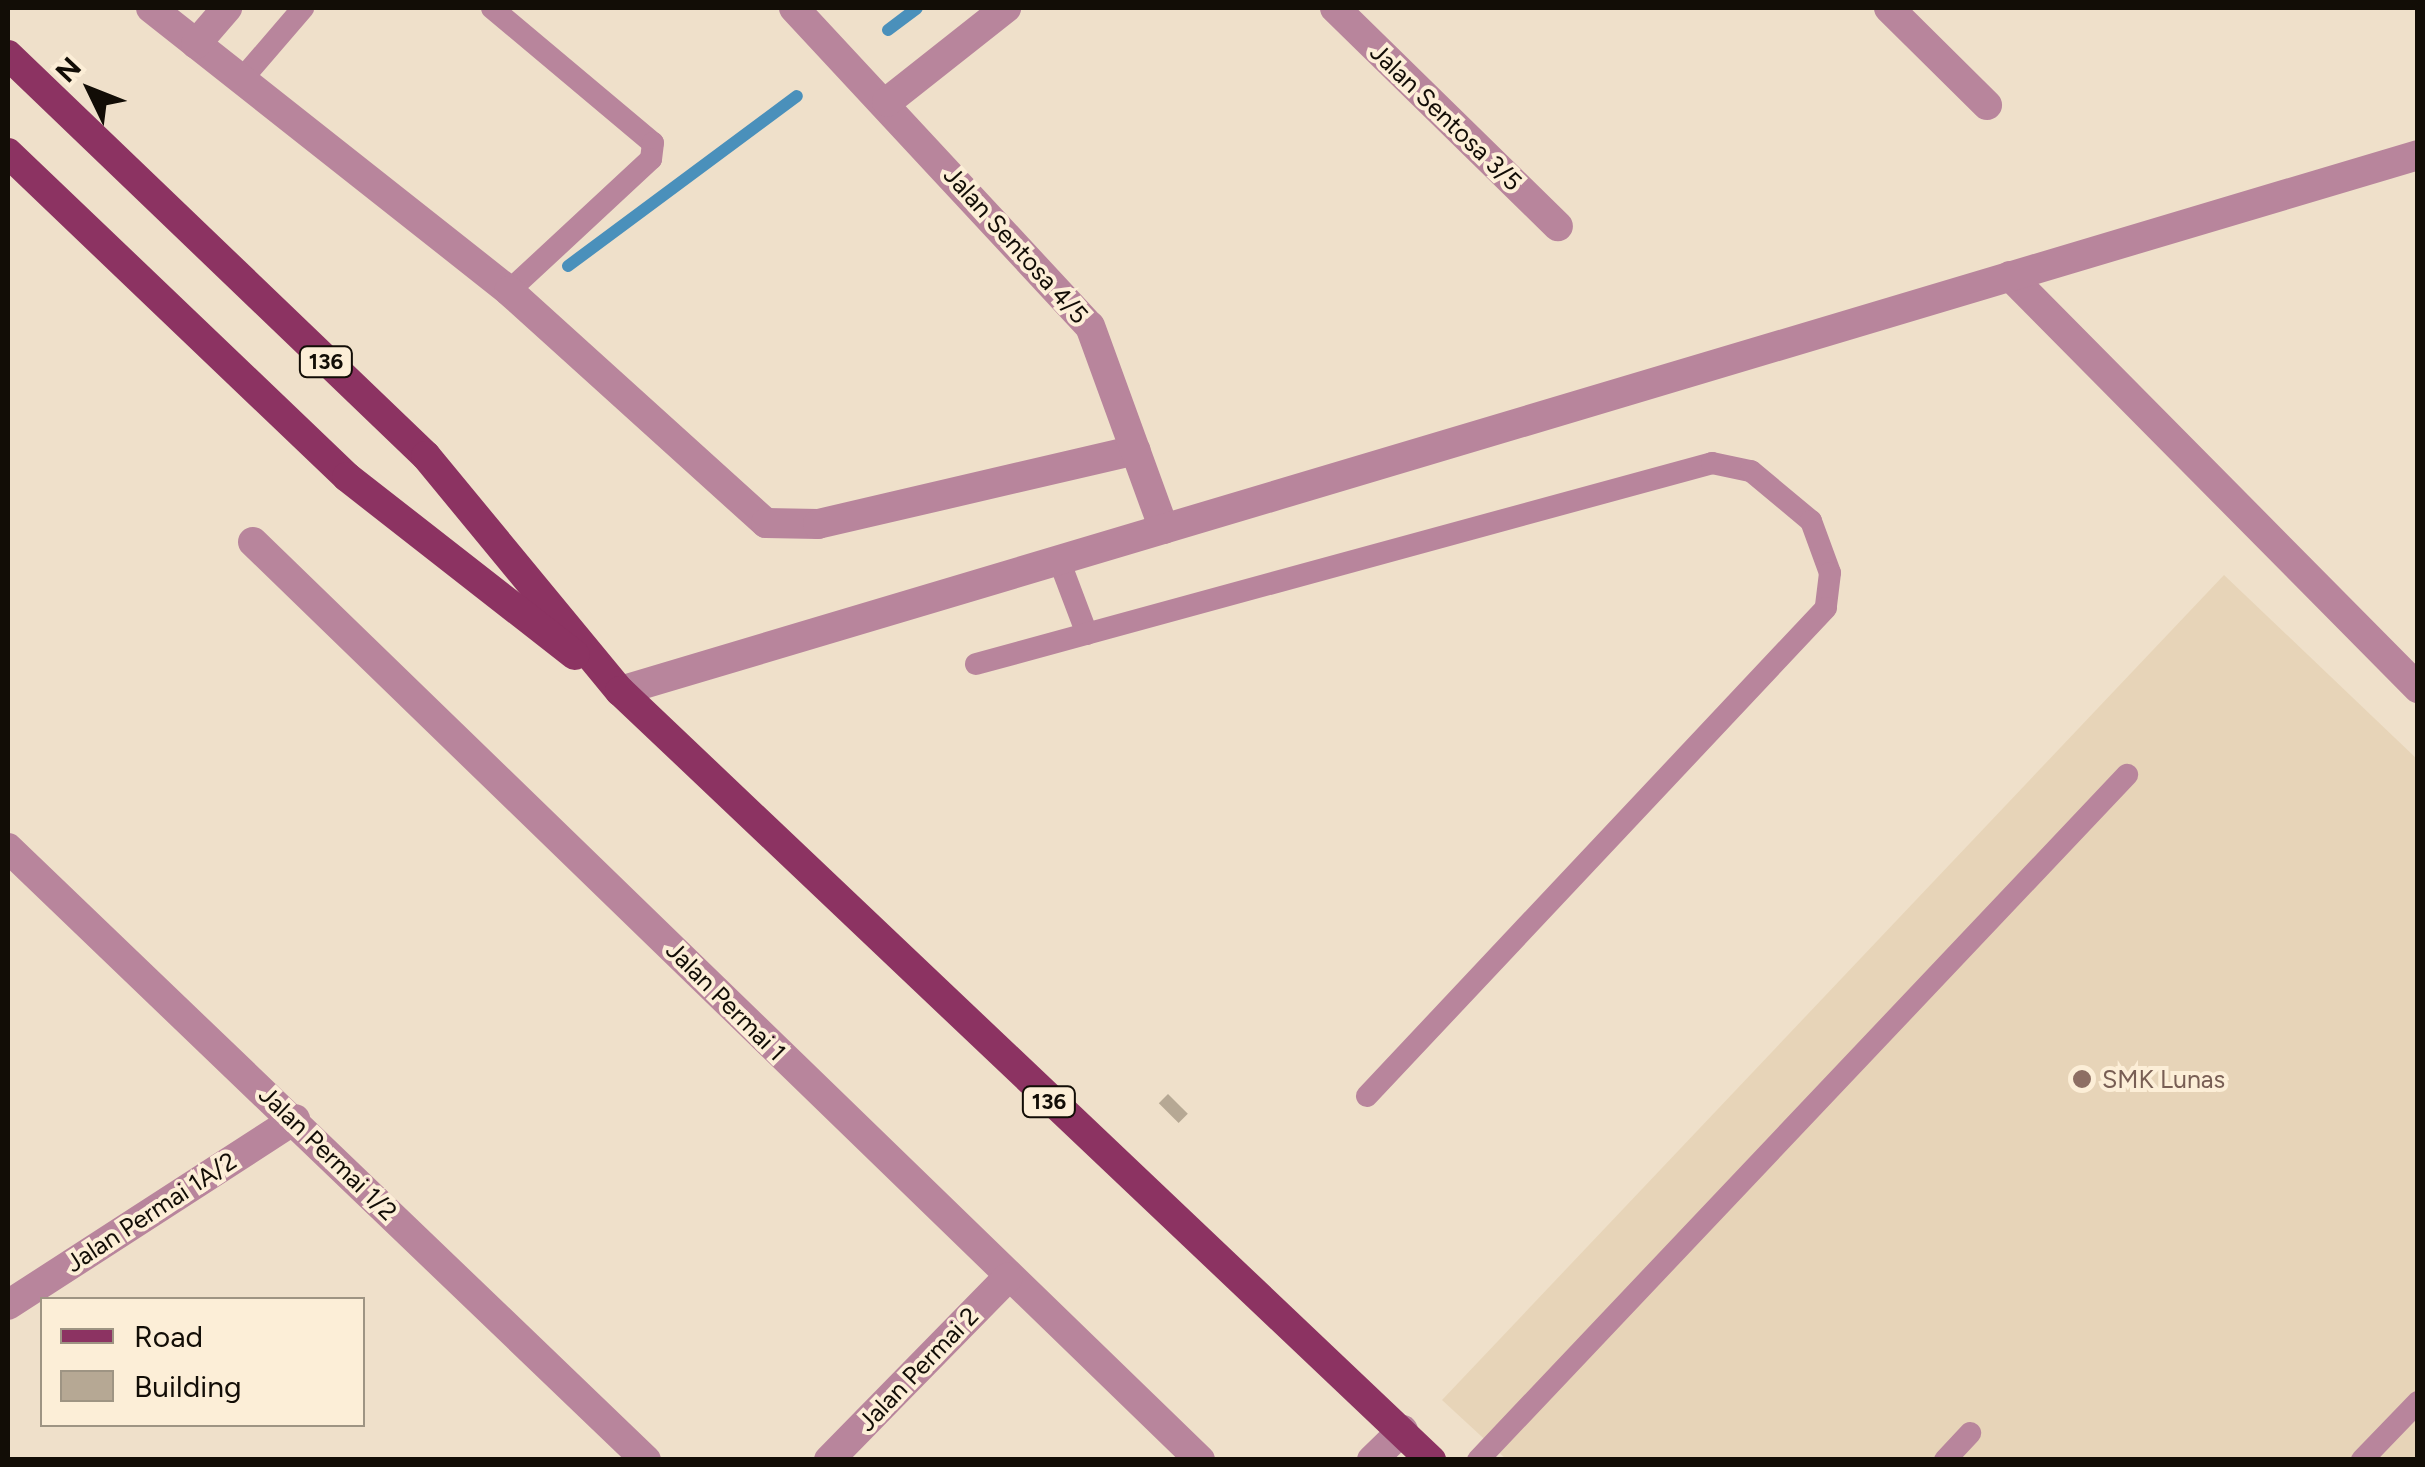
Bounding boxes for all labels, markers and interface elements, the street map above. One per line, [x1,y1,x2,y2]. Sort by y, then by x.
street label: Jalan Sentosa 3/5 [1364,37,1528,197]
north arrow [40,40,140,140]
text: N [48,50,88,89]
street label: Jalan Sentosa 4/5 [938,160,1094,330]
road number: 136 [298,345,354,379]
street label: Jalan Permai 1 [660,935,792,1067]
place label: SMK Lunas [2102,1064,2225,1094]
marker: SMK Lunas [2071,1068,2093,1090]
street label: Jalan Permai 1/2 [253,1080,403,1226]
road number: 136 [1022,1085,1076,1119]
street label: Jalan Permai 1A/2 [60,1146,242,1278]
legend [40,1297,365,1427]
street label: Jalan Permai 2 [852,1301,984,1437]
text: Road [134,1318,203,1355]
text: Building [134,1368,242,1405]

